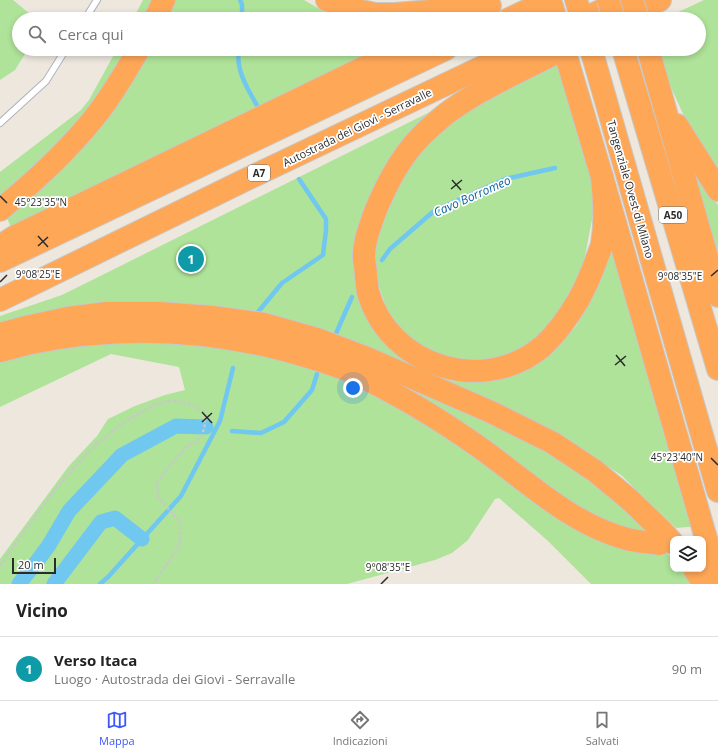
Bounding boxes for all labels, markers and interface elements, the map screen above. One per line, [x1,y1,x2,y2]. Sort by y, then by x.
search box [12,12,706,56]
icon: search [26,23,48,45]
text: Cerca qui [58,24,124,44]
street label: Autostrada dei Giovi - Serravalle [280,84,434,170]
street label: Tangenziale Ovest di Milano [604,118,658,260]
road number: A7 [248,165,270,181]
water label: Cavo Borromeo [431,171,513,221]
text: 45°23'35"N [15,195,67,209]
road number: A50 [659,207,687,223]
pin: 1 [178,244,204,274]
text: 9°08'25"E [16,267,60,281]
text: 9°08'35"E [658,269,702,283]
your location [343,378,363,398]
text: 45°23'40"N [651,450,703,464]
map controls [670,536,706,572]
button: layers [670,536,706,572]
scale bar [12,556,56,575]
text: 20 m [18,557,44,572]
text: 9°08'35"E [366,560,410,574]
text: Vicino [16,599,68,622]
text: Verso Itaca [54,650,137,670]
text: 1 [25,660,33,678]
text: 90 m [672,660,702,678]
text: Luogo · Autostrada dei Giovi - Serravalle [54,670,295,688]
tab: Mappa [99,709,135,748]
tab: Indicazioni [333,709,388,748]
tab: Salvati [586,709,619,748]

